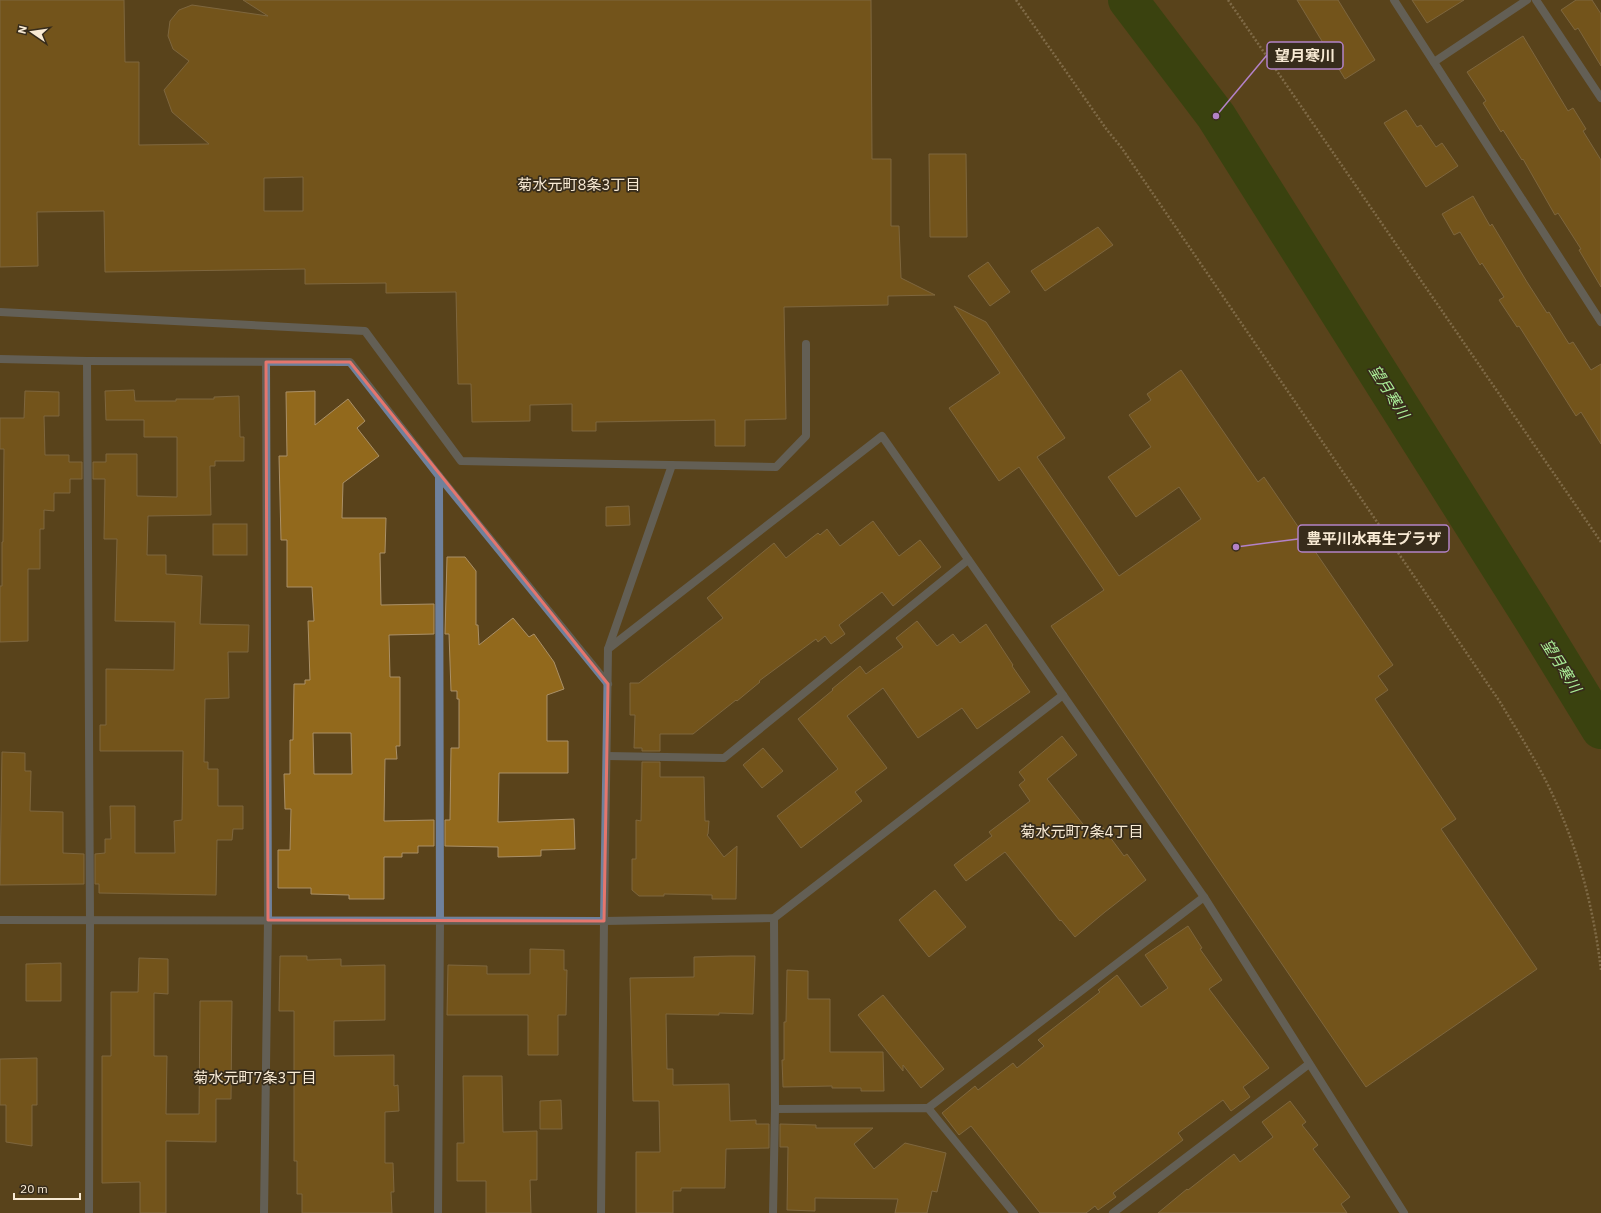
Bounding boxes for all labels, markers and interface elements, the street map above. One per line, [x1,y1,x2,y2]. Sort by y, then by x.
north arrow [12,12,52,52]
text: N [15,24,30,35]
callout: 望月寒川 [1267,42,1343,69]
text: 望月寒川 [1275,46,1335,65]
district label: 菊水元町8条3丁目 [517,175,641,194]
water label: 望月寒川 [1365,361,1414,424]
callout: 豊平川水再生プラザ [1298,525,1449,552]
text: 豊平川水再生プラザ [1306,529,1442,548]
water label: 望月寒川 [1537,635,1586,698]
district label: 菊水元町7条4丁目 [1020,822,1144,841]
district label: 菊水元町7条3丁目 [193,1068,317,1087]
scale bar [14,1175,80,1201]
text: 20 m [20,1181,48,1196]

